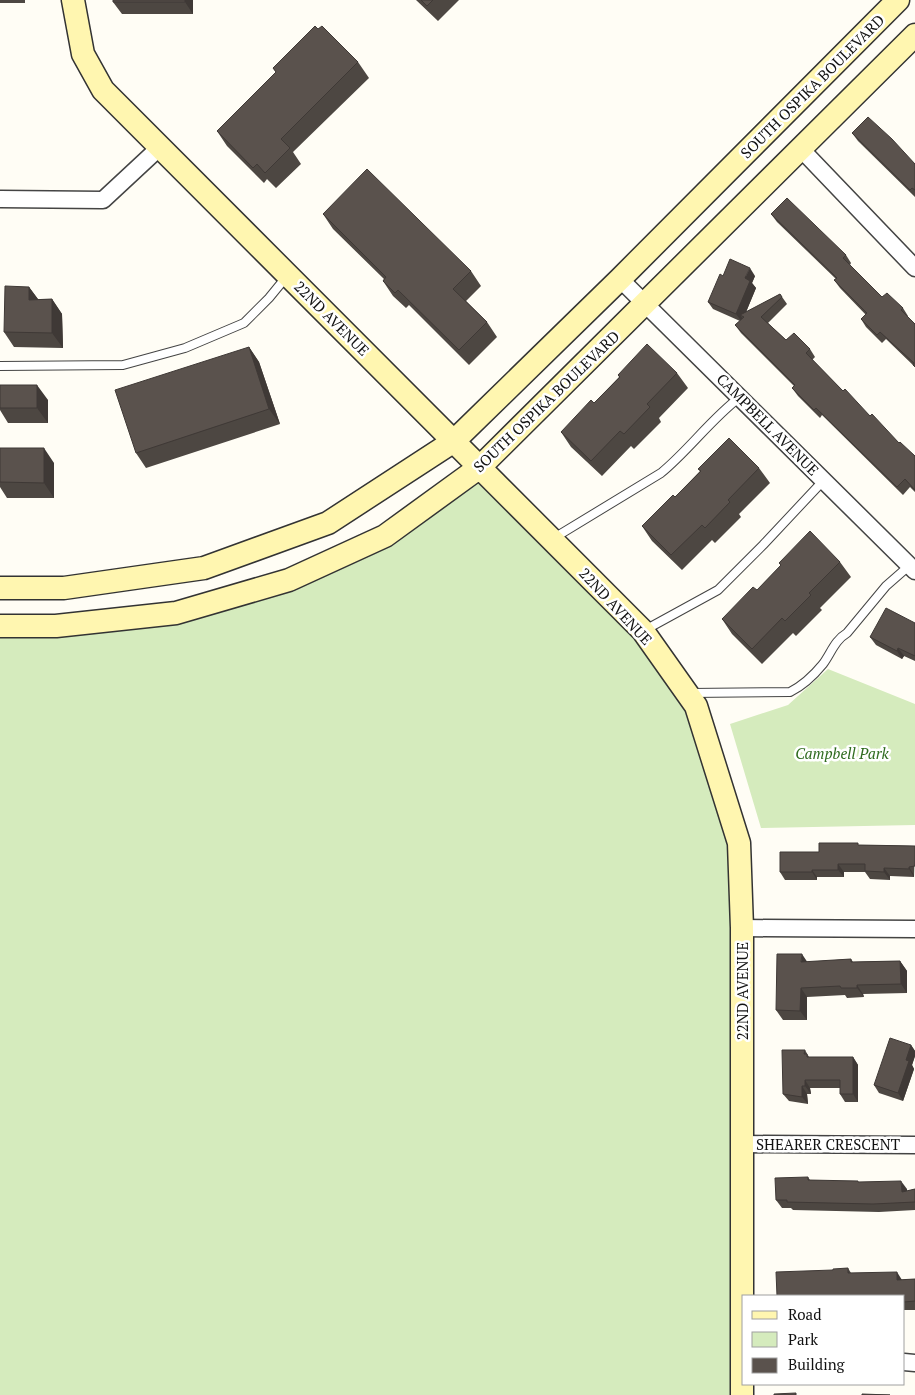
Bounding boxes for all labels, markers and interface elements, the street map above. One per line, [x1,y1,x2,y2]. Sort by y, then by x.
street label: SOUTH OSPIKA BOULEVARD [736,10,888,162]
street label: 22ND AVENUE [290,276,374,360]
street label: SOUTH OSPIKA BOULEVARD [469,326,623,476]
street label: CAMPBELL AVENUE [713,369,823,479]
street label: 22ND AVENUE [575,563,657,649]
park label: Campbell Park [795,743,890,763]
street label: 22ND AVENUE [732,942,752,1040]
street label: SHEARER CRESCENT [756,1134,900,1154]
legend [742,1295,905,1385]
text: Road [788,1304,821,1324]
text: Park [788,1329,818,1349]
text: Building [788,1354,846,1374]

